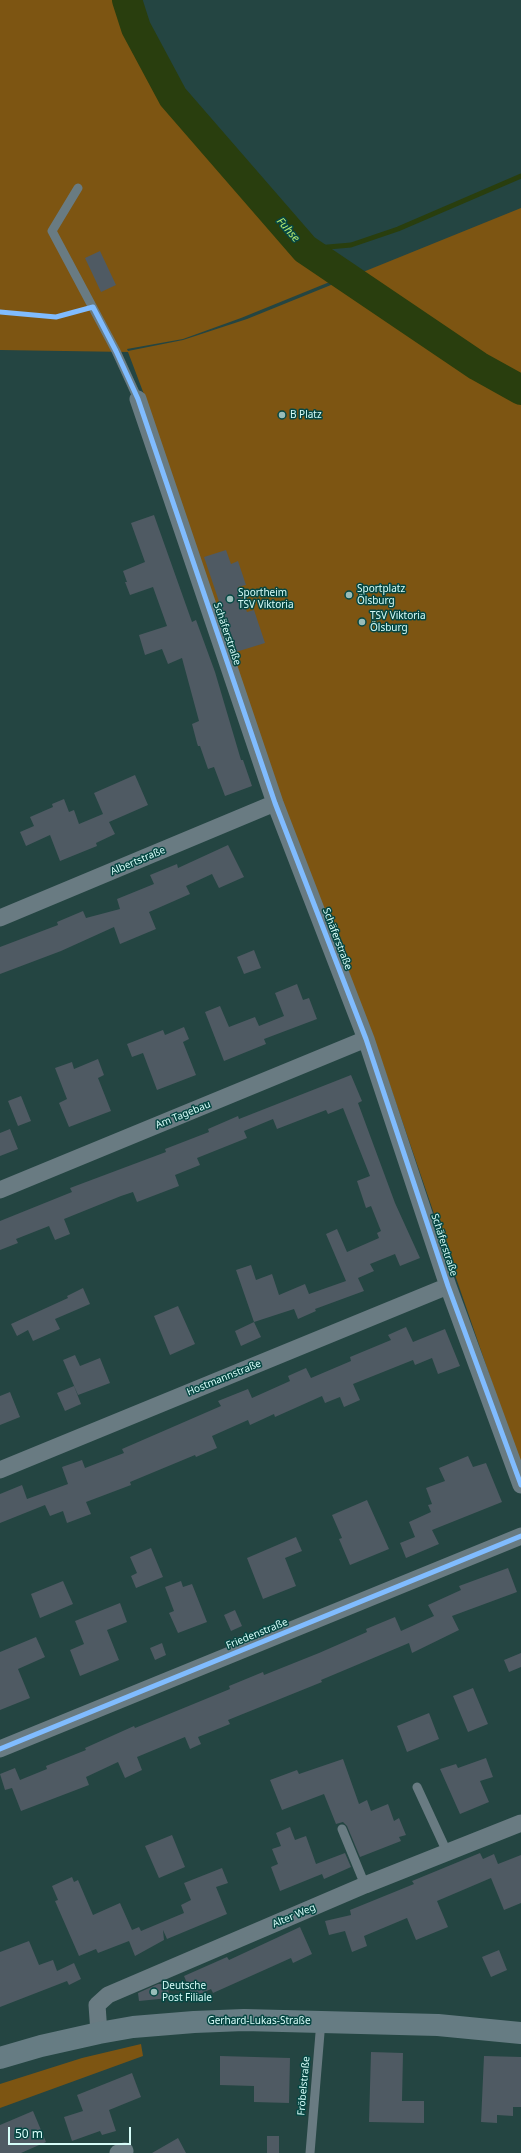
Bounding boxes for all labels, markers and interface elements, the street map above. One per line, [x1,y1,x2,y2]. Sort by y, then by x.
water label: Fuhse [274,215,302,245]
place label: B Platz [290,409,322,421]
marker: B Platz [277,410,287,420]
place label: Sportplatz Ölsburg [357,583,405,606]
place label: Sportheim TSV Viktoria [238,587,294,610]
marker: Sportplatz Ölsburg [344,590,354,600]
marker: Sportheim TSV Viktoria [225,594,235,604]
street label: Schäferstraße [211,601,243,667]
place label: TSV Viktoria Ölsburg [370,610,426,634]
marker: TSV Viktoria Ölsburg [357,617,367,627]
street label: Albertstraße [109,844,167,878]
street label: Schäferstraße [320,906,354,972]
street label: Am Tagebau [154,1098,212,1132]
street label: Schäferstraße [428,1212,460,1278]
street label: Hostmannstraße [185,1358,263,1398]
street label: Friedenstraße [224,1616,290,1652]
street label: Alter Weg [271,1902,317,1930]
place label: Deutsche Post Filiale [162,1980,212,2004]
marker: Deutsche Post Filiale [149,1987,159,1997]
street label: Gerhard-Lukas-Straße [207,2015,311,2027]
street label: Fröbelstraße [295,2056,313,2116]
scale bar [10,2119,133,2145]
text: 50 m [15,2125,43,2142]

